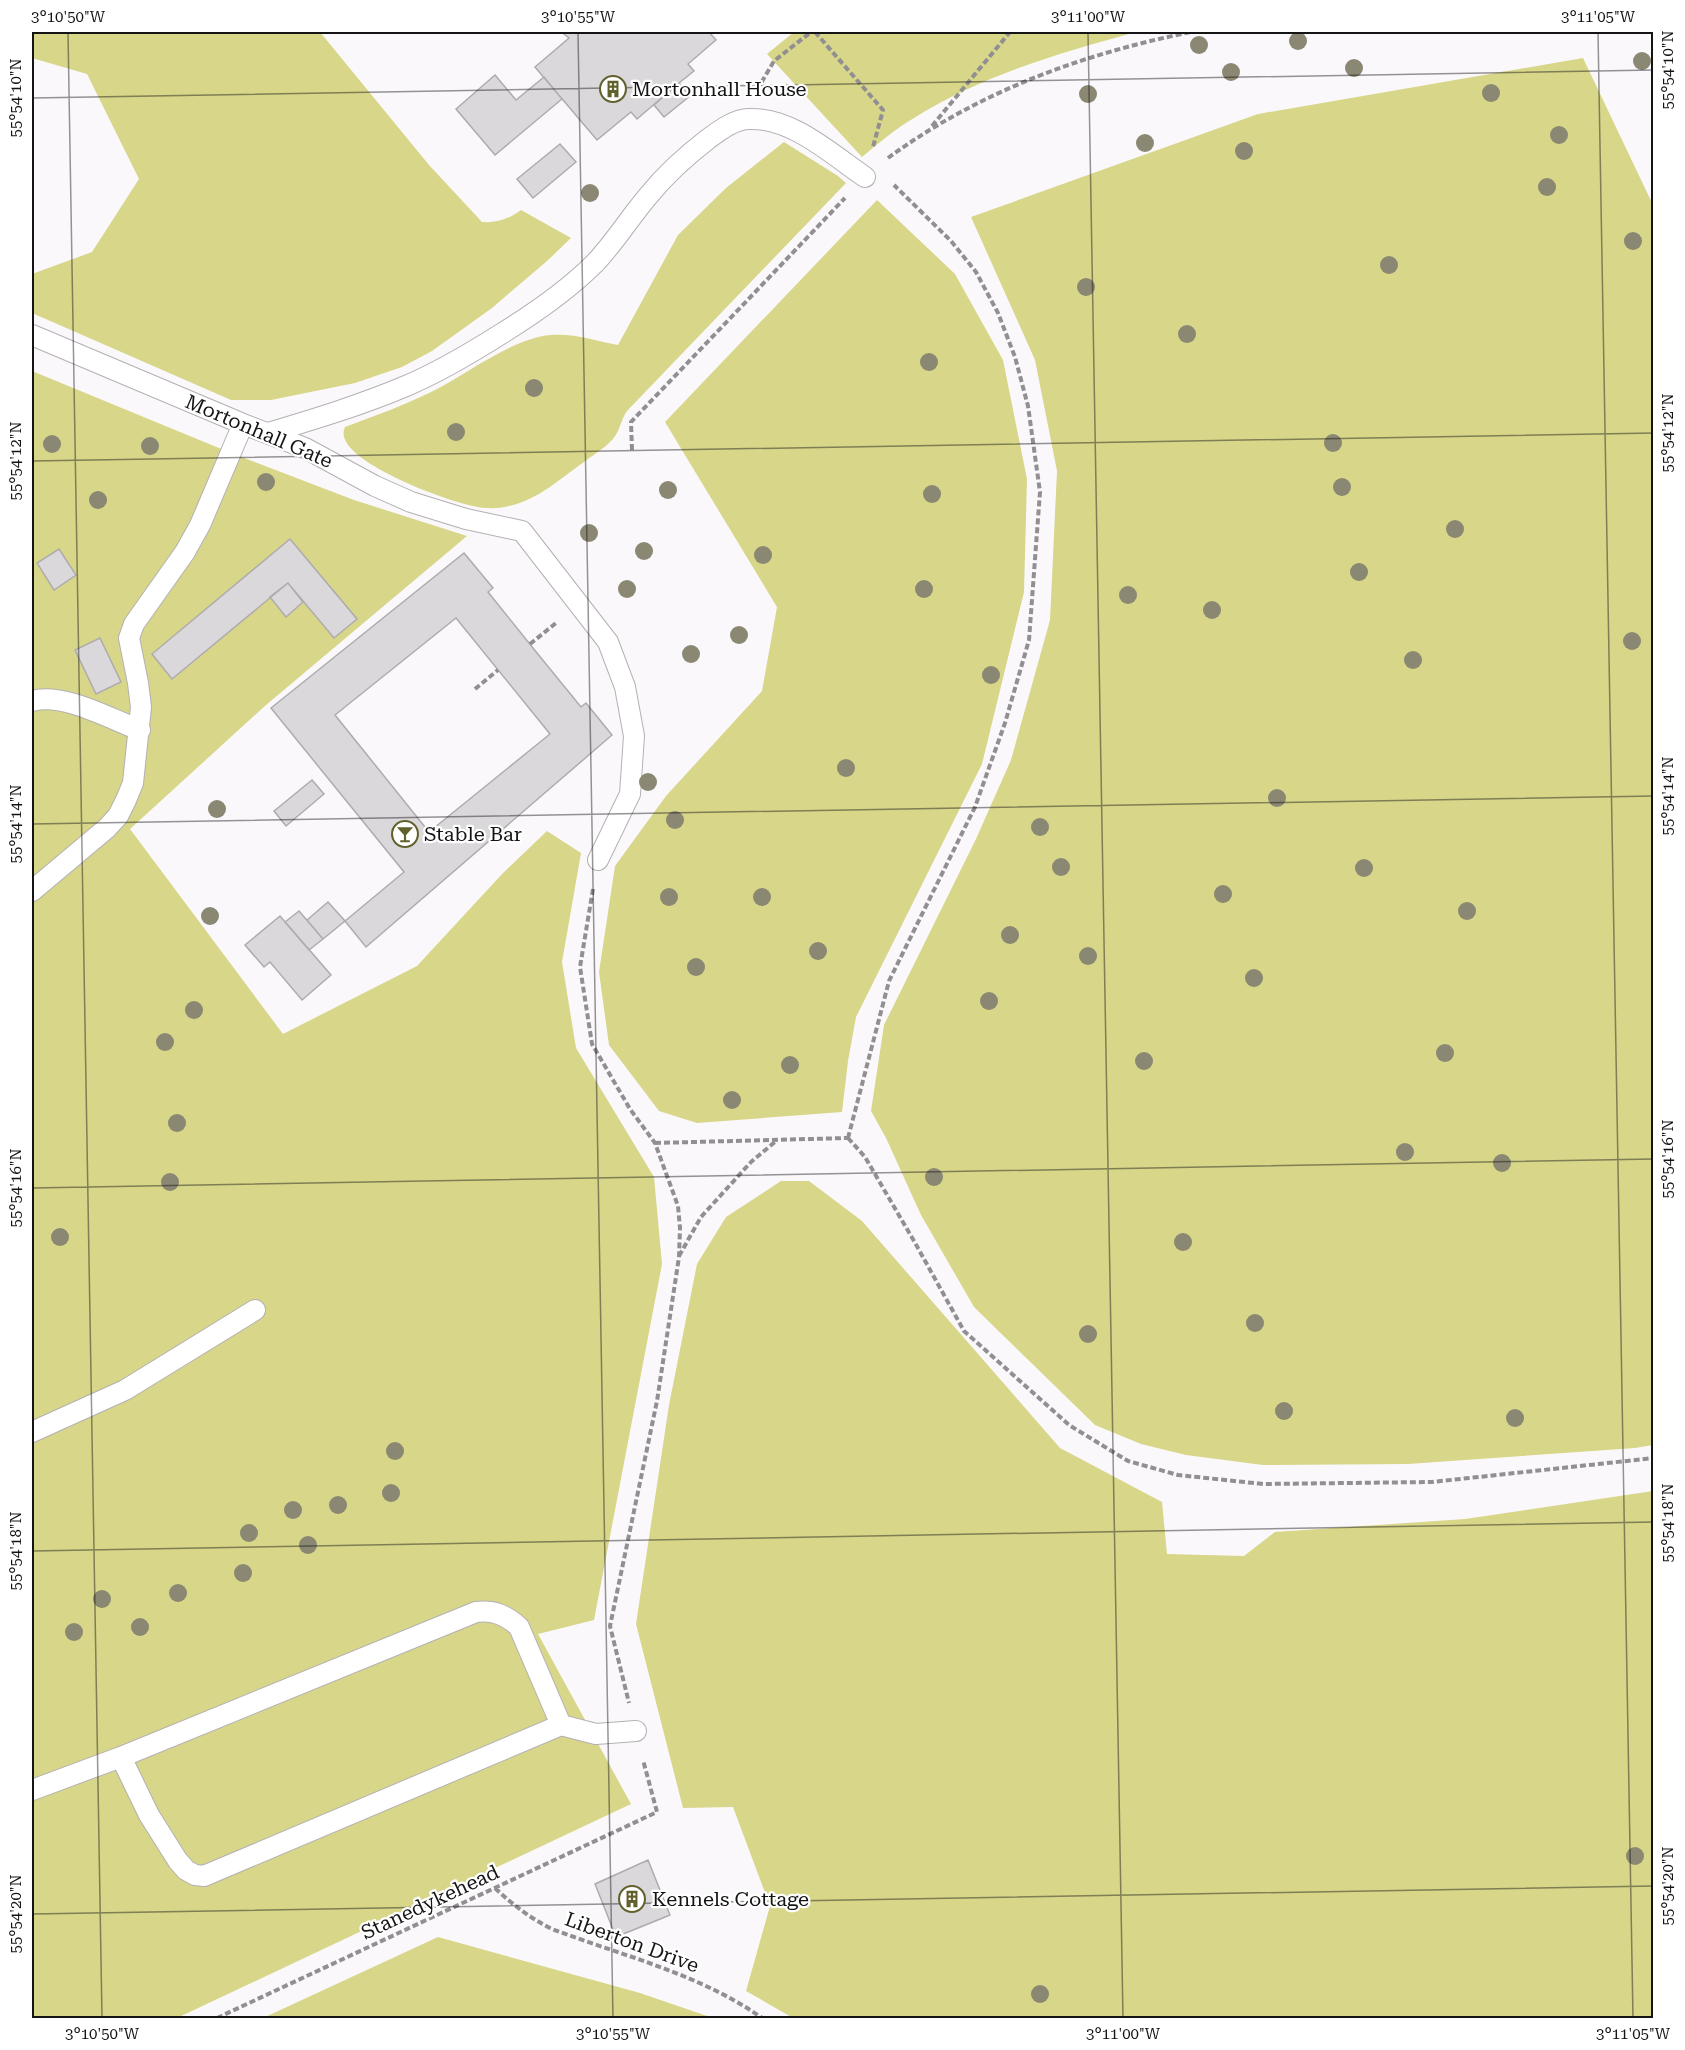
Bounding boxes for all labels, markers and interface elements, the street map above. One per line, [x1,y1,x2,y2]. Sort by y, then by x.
text: 3°10'50"W [31,8,106,26]
text: 3°10'55"W [541,8,616,26]
text: 3°11'00"W [1051,8,1126,26]
text: 3°11'05"W [1561,8,1636,26]
text: 55°54'10"N [1659,30,1677,110]
text: 55°54'10"N [7,58,25,138]
building icon: Mortonhall House [598,74,628,104]
place label: Mortonhall House [632,77,807,101]
street label: Mortonhall Gate [182,389,336,473]
text: 55°54'12"N [1659,393,1677,473]
text: 55°54'12"N [7,421,25,501]
text: 55°54'14"N [1659,756,1677,836]
text: 55°54'14"N [7,784,25,864]
bar icon: Stable Bar [390,819,420,849]
place label: Stable Bar [424,822,522,846]
text: 55°54'16"N [1659,1119,1677,1199]
text: 55°54'16"N [7,1148,25,1228]
text: 55°54'18"N [1659,1483,1677,1563]
text: 55°54'18"N [7,1511,25,1591]
text: 55°54'20"N [1659,1846,1677,1926]
street label: Stanedykehead [357,1860,503,1944]
text: 55°54'20"N [7,1874,25,1954]
building icon: Kennels Cottage [617,1884,647,1914]
place label: Kennels Cottage [652,1887,809,1911]
street label: Liberton Drive [562,1907,702,1977]
text: 3°10'50"W [65,2025,140,2043]
text: 3°10'55"W [576,2025,651,2043]
text: 3°11'00"W [1086,2025,1161,2043]
text: 3°11'05"W [1596,2025,1671,2043]

